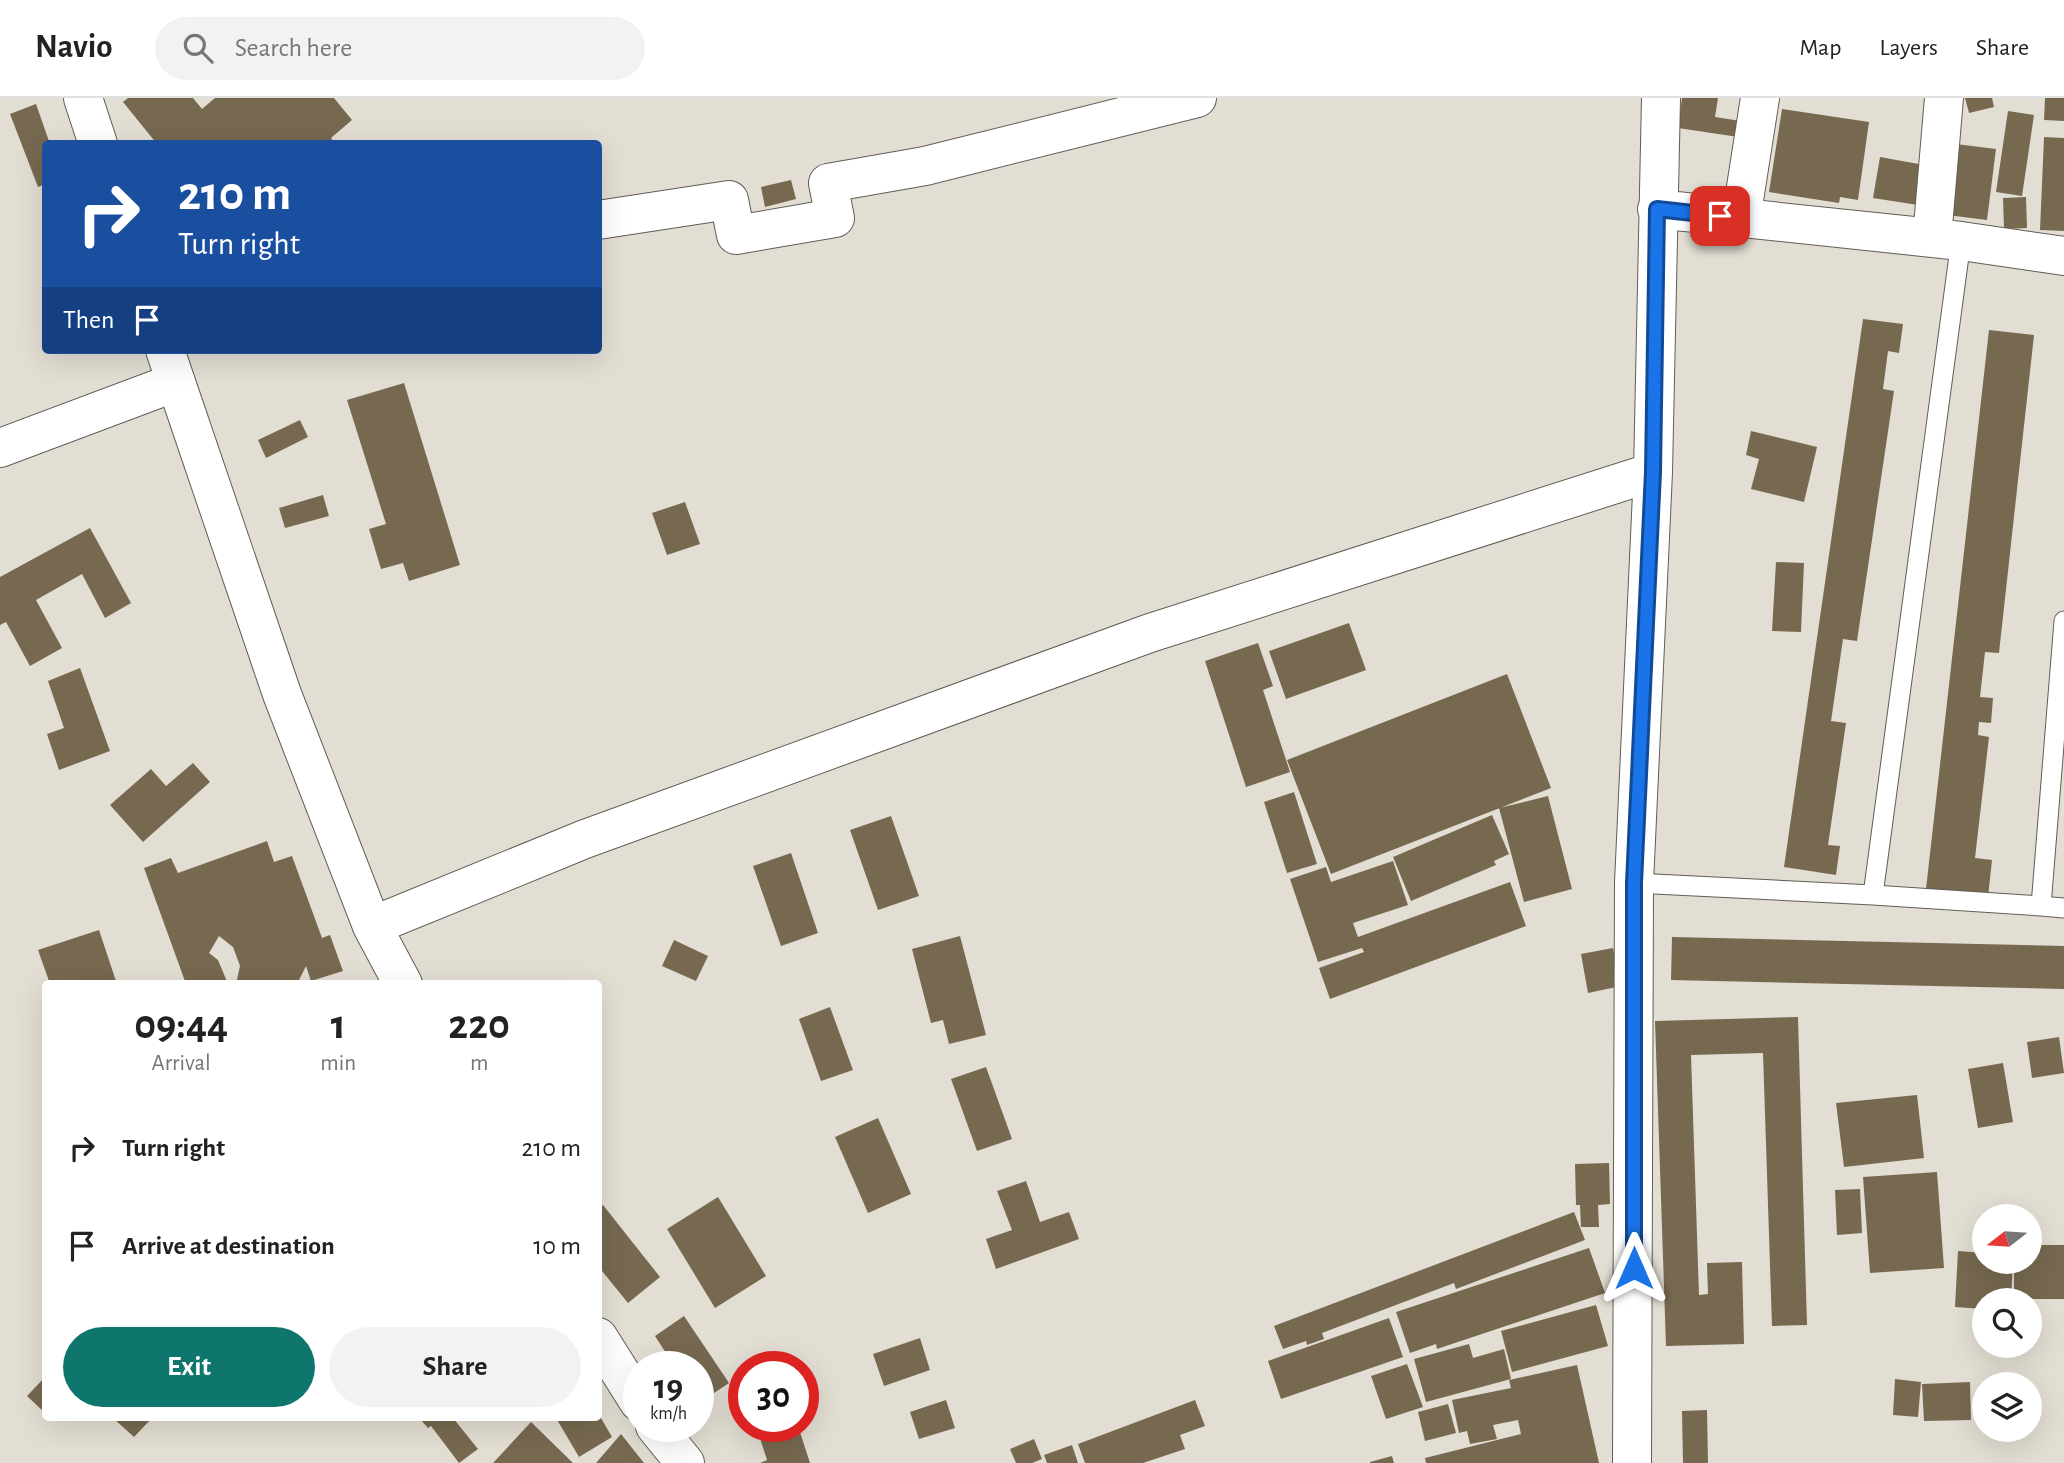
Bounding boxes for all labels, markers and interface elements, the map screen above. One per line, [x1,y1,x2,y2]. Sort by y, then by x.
search box [155,17,645,80]
icon: search [179,29,217,67]
text: Navio [35,31,113,64]
text: Search here [235,35,352,61]
text: Map [1799,36,1841,60]
text: Layers [1879,36,1938,60]
text: Share [1976,36,2029,60]
icon: right [63,168,154,259]
text: 210 m [178,170,291,219]
pin [1690,186,1750,246]
icon: arrive [1701,197,1739,235]
text: Turn right [178,228,300,260]
icon: arrive [128,301,166,339]
text: Then [63,307,114,333]
text: 09:44 [134,1004,228,1046]
text: 1 [331,1004,346,1046]
text: 220 [448,1004,510,1046]
text: Arrival [152,1052,211,1075]
text: min [320,1052,356,1075]
text: m [470,1052,488,1075]
icon: right [63,1129,101,1167]
text: Turn right [122,1135,225,1161]
text: 210 m [521,1135,581,1161]
north arrow [1972,1204,2042,1274]
map controls [1972,1204,2042,1442]
icon: arrive [63,1227,101,1265]
position arrow [1597,1231,1671,1305]
text: Arrive at destination [122,1233,335,1259]
text: 10 m [533,1233,581,1259]
button: search [1972,1288,2042,1358]
button: Exit [63,1327,315,1407]
button: Share [329,1327,581,1407]
speed limit sign: 30 [728,1351,819,1442]
text: 19 [654,1370,683,1405]
button: layers [1972,1372,2042,1442]
text: km/h [650,1405,687,1423]

